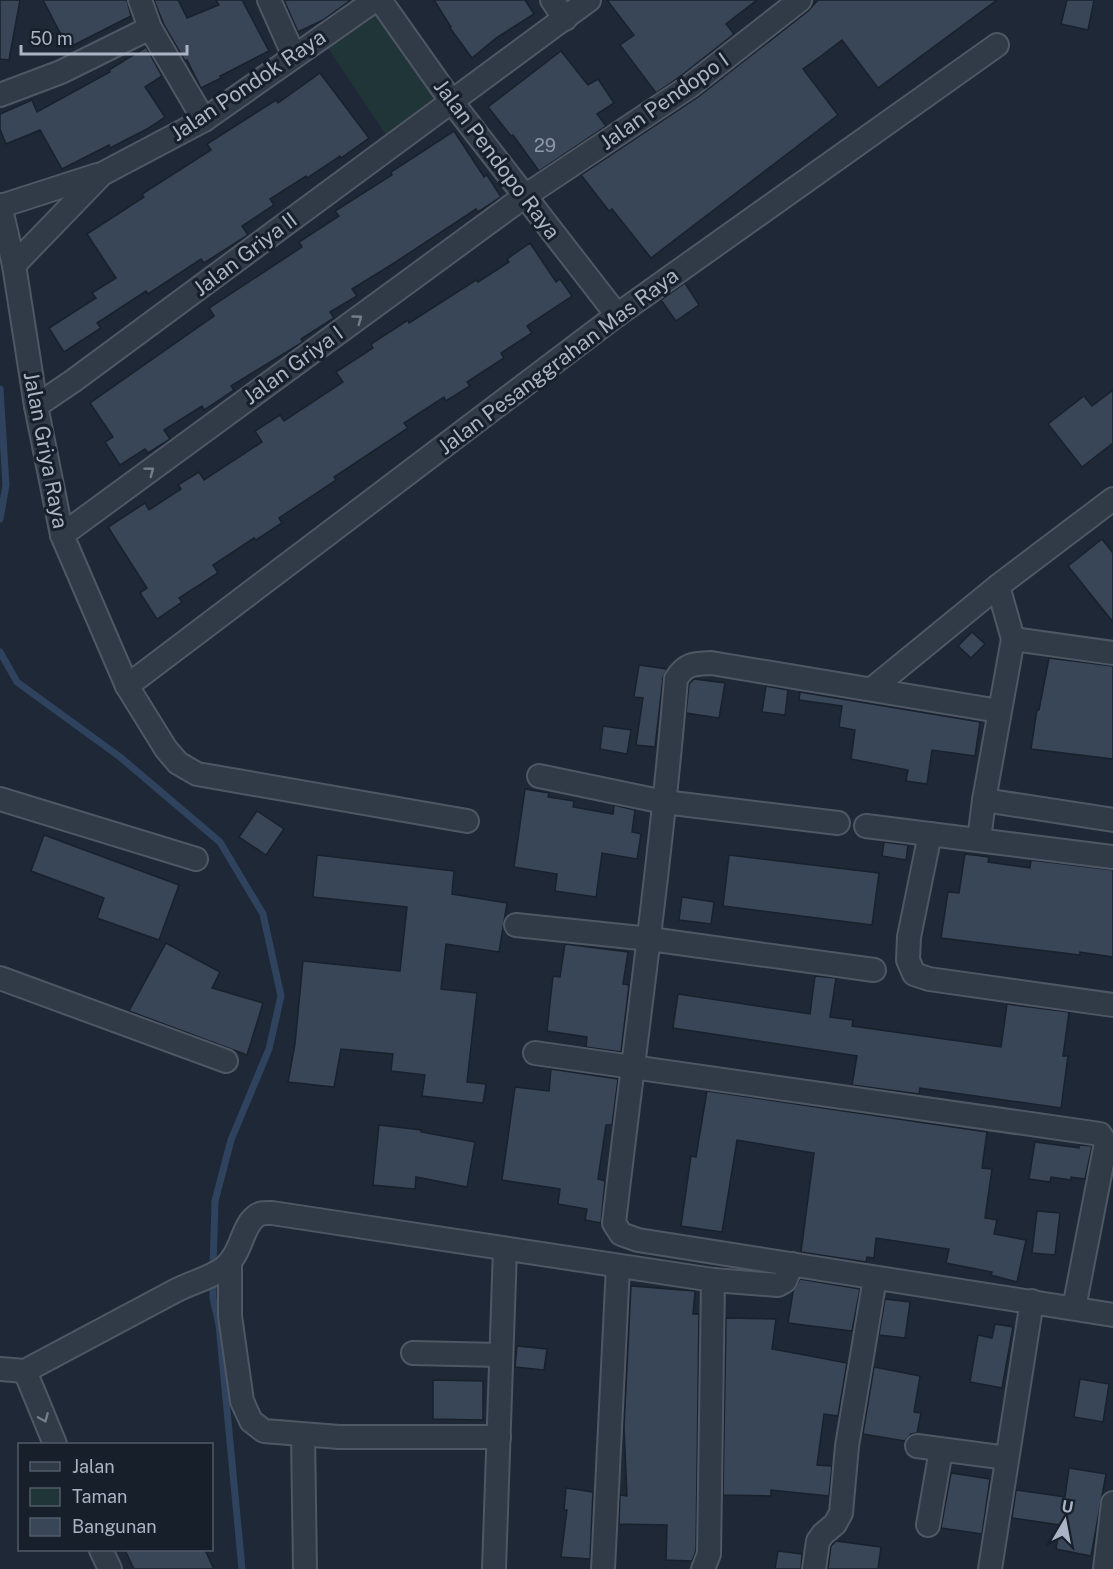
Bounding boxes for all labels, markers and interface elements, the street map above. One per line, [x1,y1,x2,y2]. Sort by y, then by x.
scale bar [21,18,188,56]
street label: Jalan Pondok Raya [166,24,330,146]
text: 50 m [30,28,73,49]
street label: Jalan Pendopo I [595,47,733,155]
street label: Jalan Pendopo Raya [429,74,565,244]
house number: 29 [534,135,556,156]
street label: Jalan Griya II [188,207,302,301]
street label: Jalan Pesanggrahan Mas Raya [433,263,683,459]
one-way arrow [351,315,362,326]
street label: Jalan Griya I [238,320,348,410]
street label: Jalan Griya Raya [19,369,73,531]
one-way arrow [143,467,154,478]
one-way arrow [37,1412,49,1423]
legend [18,1443,213,1551]
text: Jalan [72,1456,115,1477]
text: Taman [72,1486,127,1507]
north arrow [1035,1491,1095,1551]
text: U [1060,1496,1075,1517]
text: Bangunan [72,1516,157,1537]

